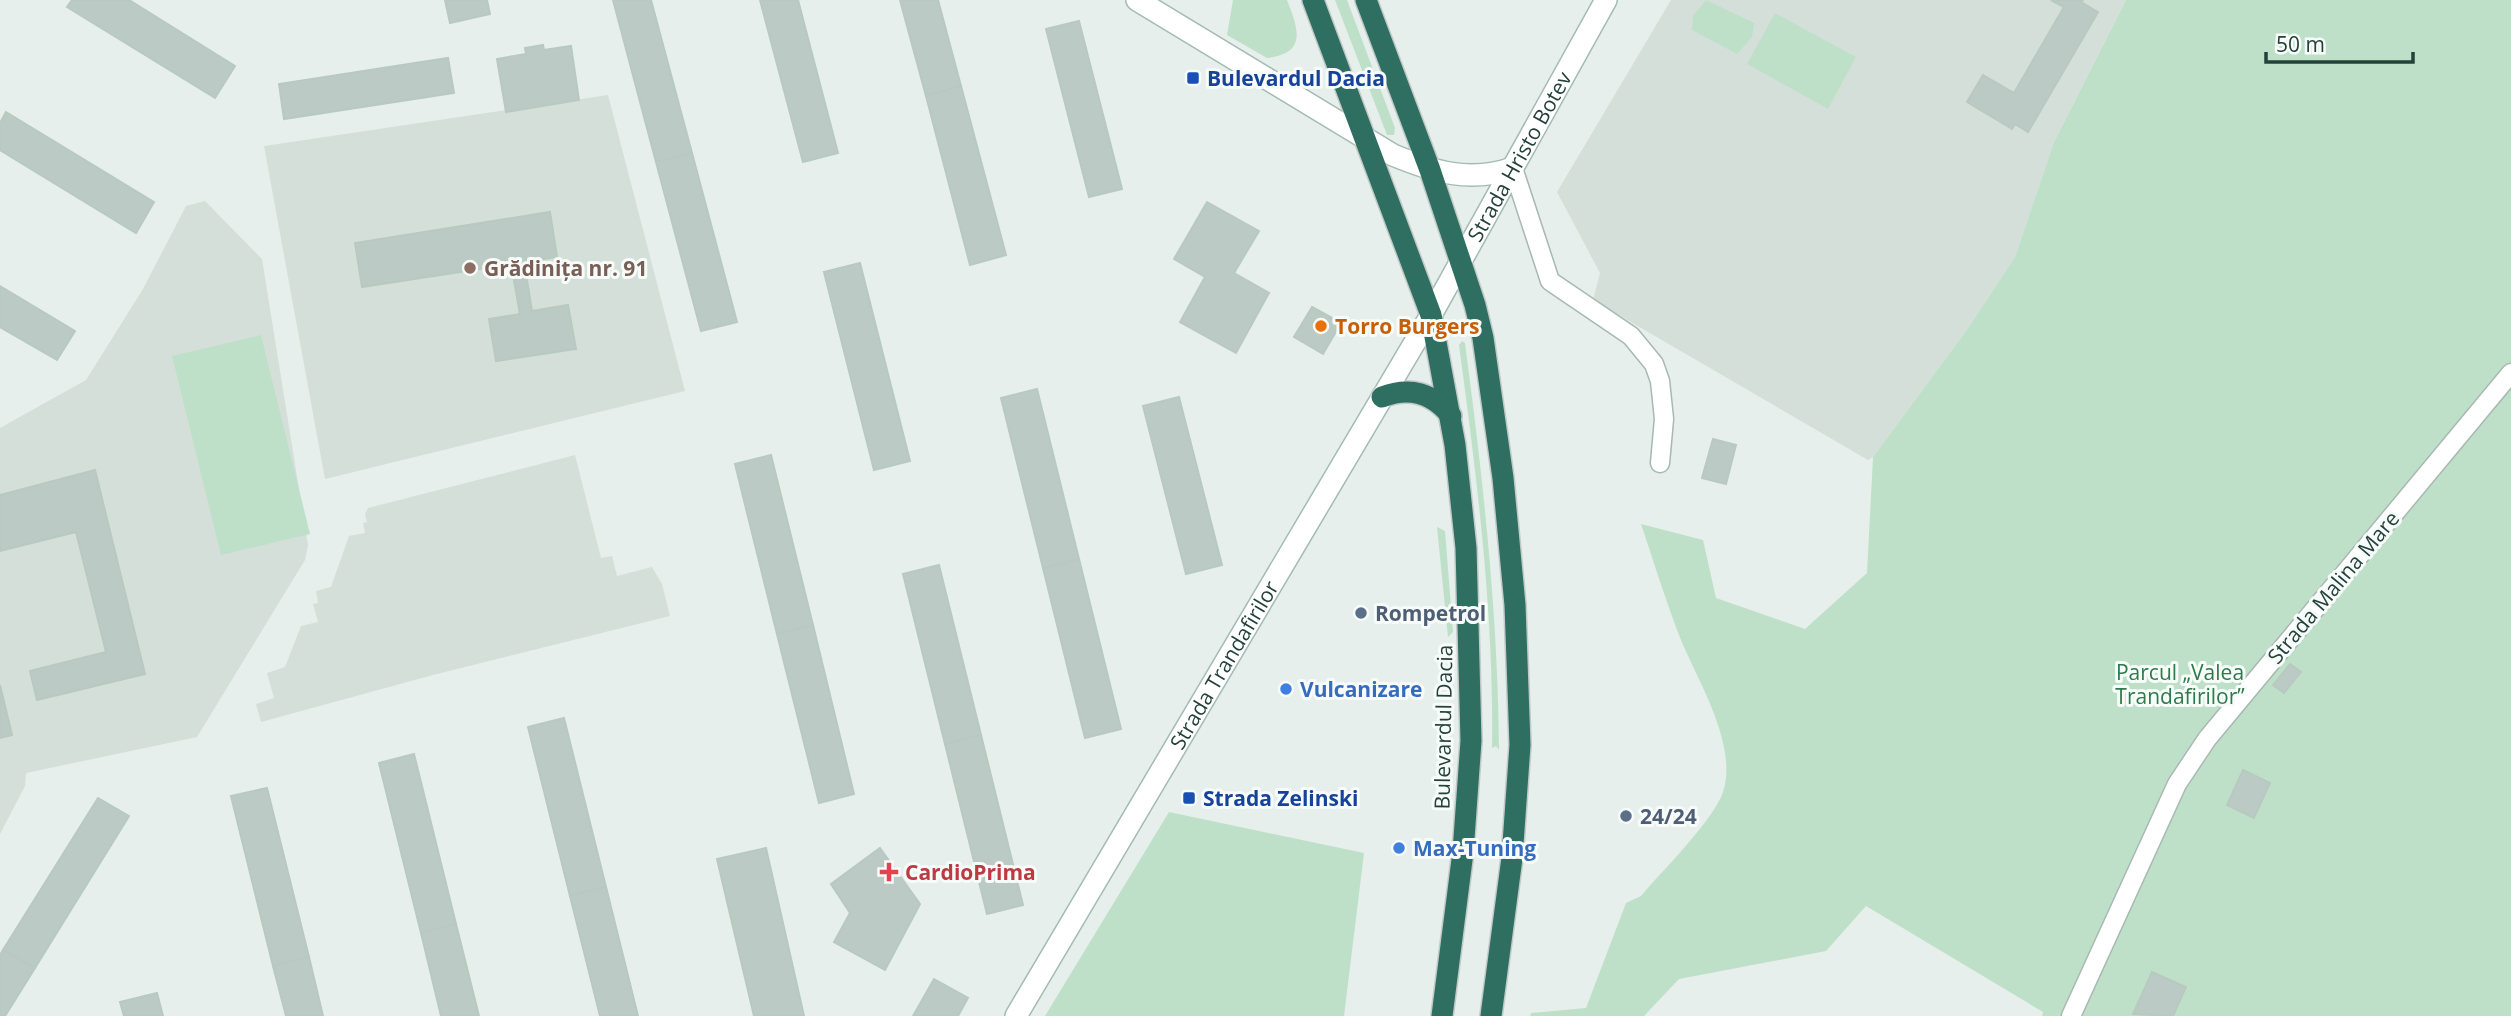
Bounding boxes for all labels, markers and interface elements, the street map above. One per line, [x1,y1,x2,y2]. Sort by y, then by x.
scale bar [2266,21,2413,65]
text: 50 m [2276,30,2325,58]
place label: Bulevardul Dacia [1207,64,1385,92]
street label: Strada Hristo Botev [1461,66,1578,246]
marker: Bulevardul Dacia [1185,70,1201,86]
place label: Grădinița nr. 91 [484,254,647,282]
marker: Grădinița nr. 91 [462,260,478,276]
place label: Torro Burgers [1335,312,1479,340]
marker: Torro Burgers [1313,318,1329,334]
street label: Strada Malina Mare [2261,505,2405,669]
street label: Strada Trandafirilor [1163,575,1285,754]
place label: Rompetrol [1375,599,1486,627]
marker: Rompetrol [1353,605,1369,621]
street label: Bulevardul Dacia [1428,644,1458,810]
park label: Parcul „Valea Trandafirilor” [2115,658,2245,710]
place label: Vulcanizare [1300,675,1422,703]
marker: Vulcanizare [1278,681,1294,697]
place label: Strada Zelinski [1203,784,1358,812]
marker: Strada Zelinski [1181,790,1197,806]
place label: 24/24 [1640,802,1697,830]
marker: 24/24 [1618,808,1634,824]
place label: Max-Tuning [1413,834,1536,862]
marker: Max-Tuning [1391,840,1407,856]
place label: CardioPrima [905,858,1036,886]
marker: CardioPrima [879,862,899,882]

